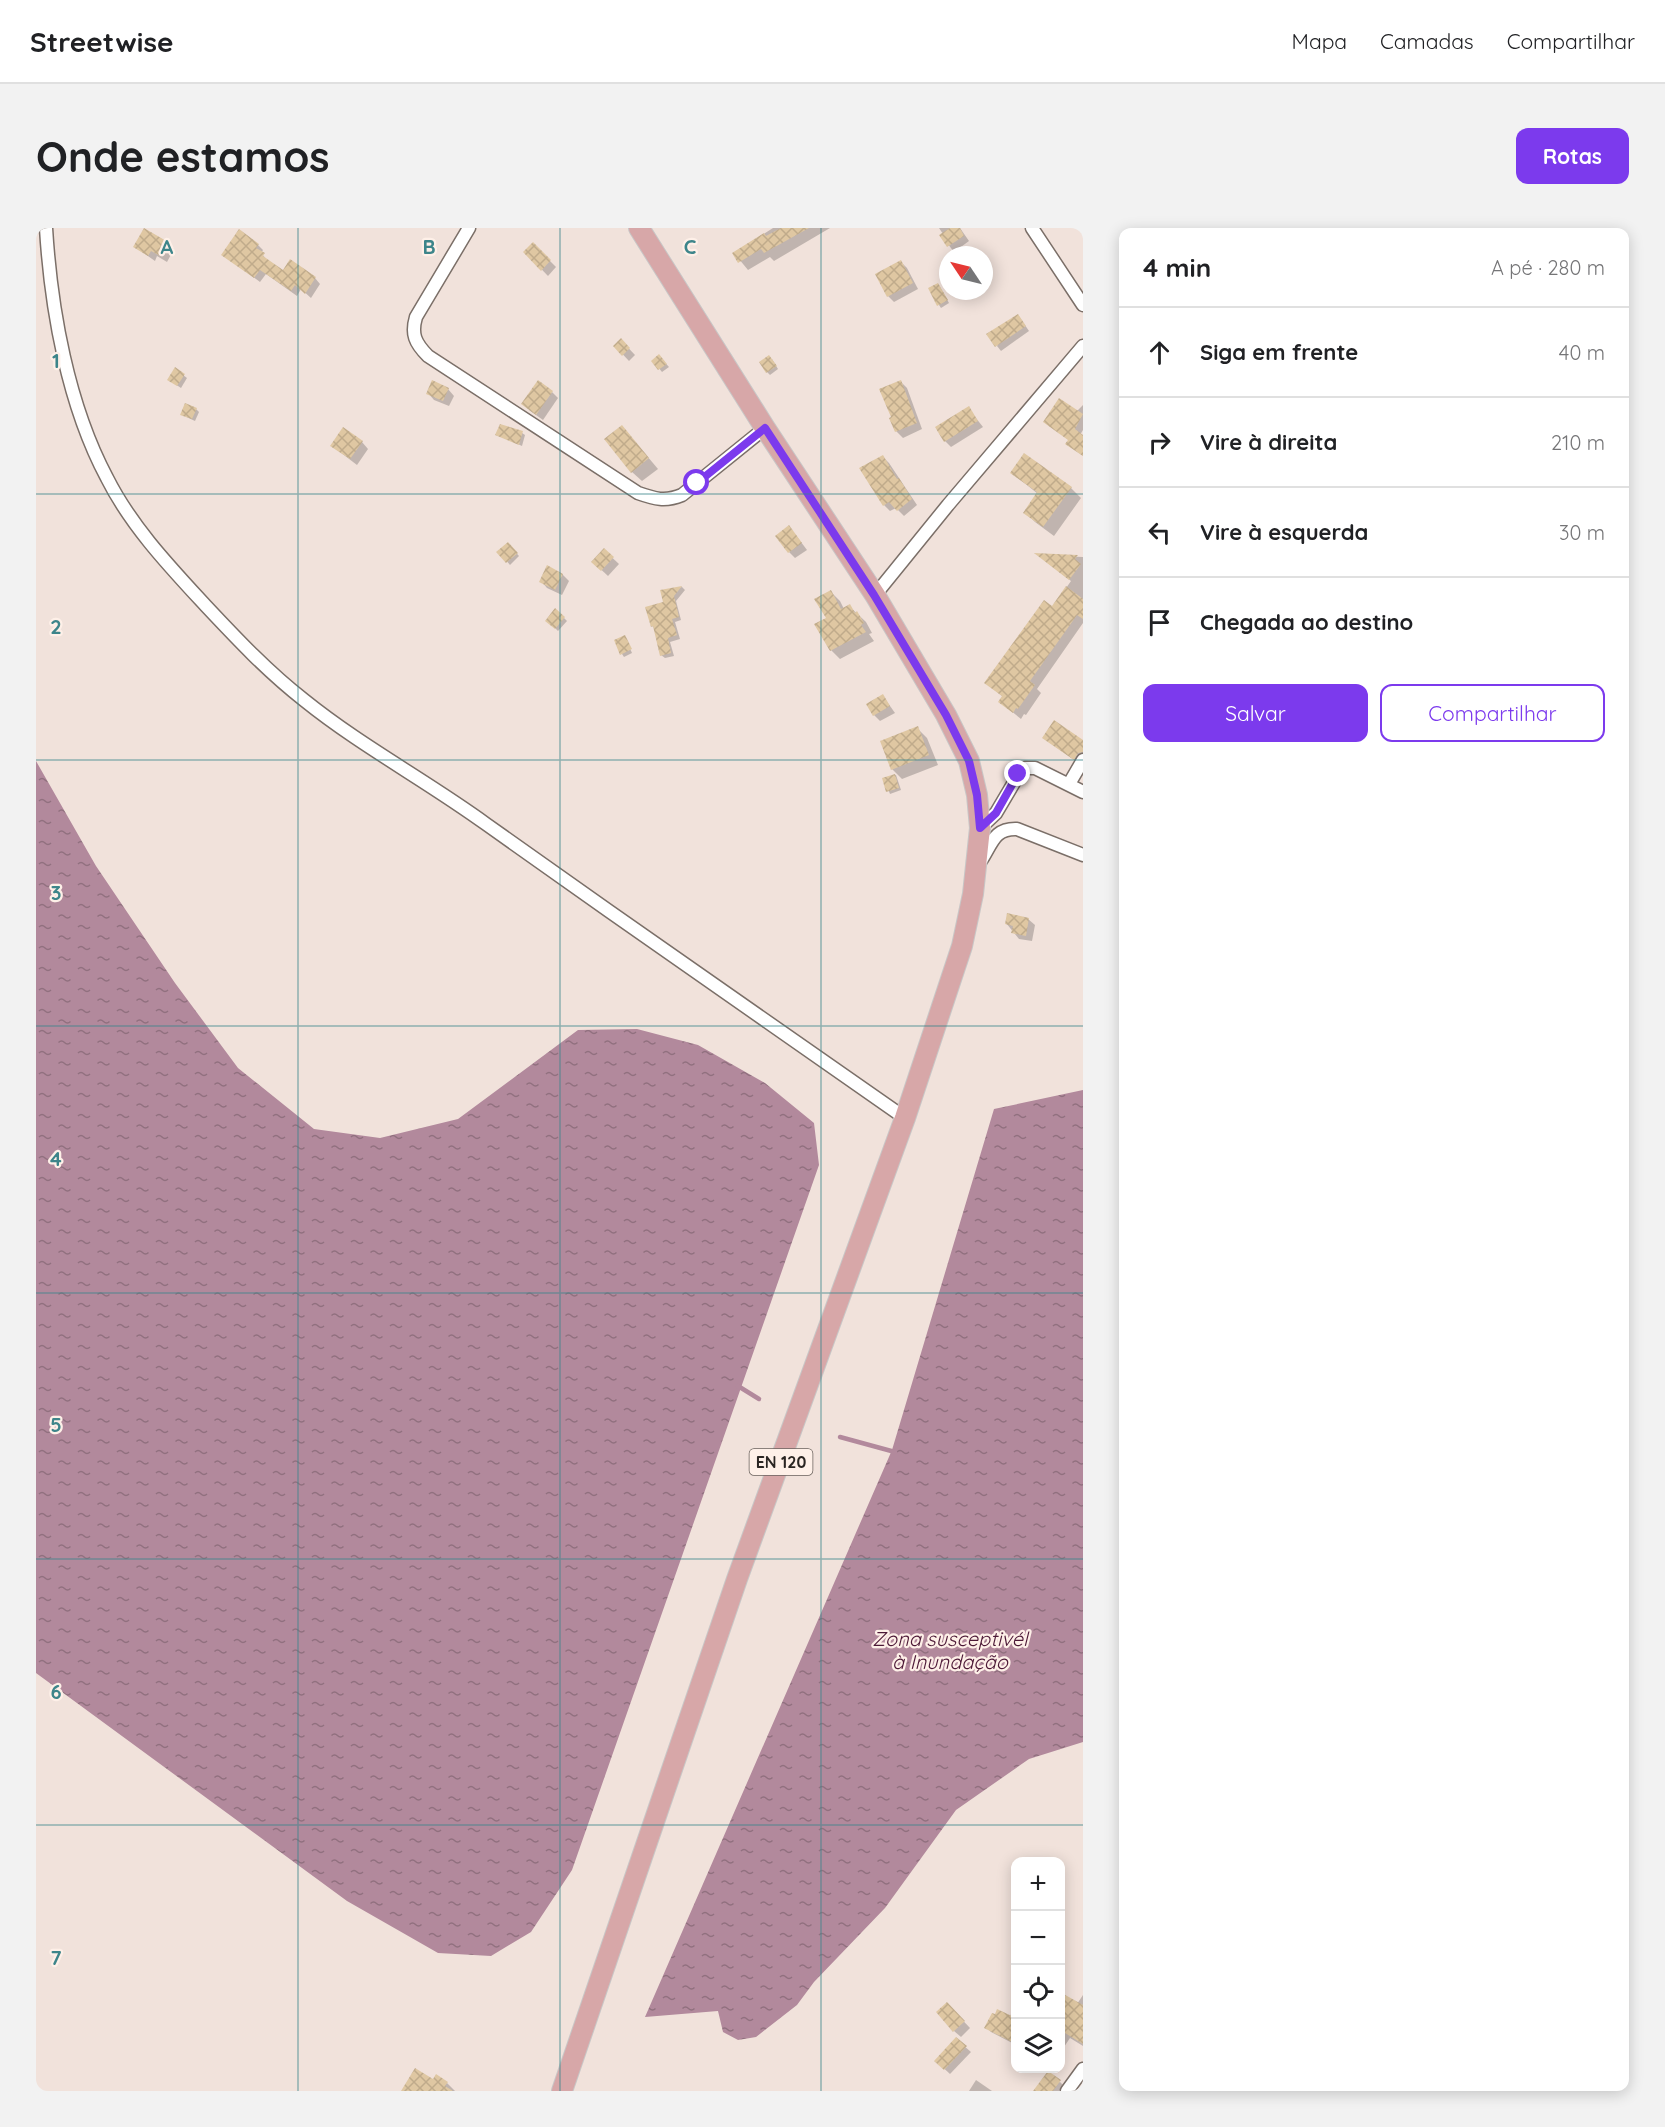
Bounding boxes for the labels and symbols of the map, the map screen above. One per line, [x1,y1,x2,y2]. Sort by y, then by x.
text: A [161,234,174,259]
text: B [422,234,436,259]
text: C [684,234,697,259]
north arrow [939,246,993,300]
text: 1 [52,348,60,373]
route start [683,469,709,495]
text: 2 [50,614,62,639]
route end [1004,760,1030,786]
text: 3 [51,880,61,905]
text: 4 [50,1146,62,1171]
text: 5 [50,1412,62,1437]
road number: EN 120 [750,1449,813,1475]
water label: Zona susceptivél à Inundação [872,1626,1030,1674]
text: 6 [50,1679,62,1704]
text: 7 [51,1945,62,1970]

